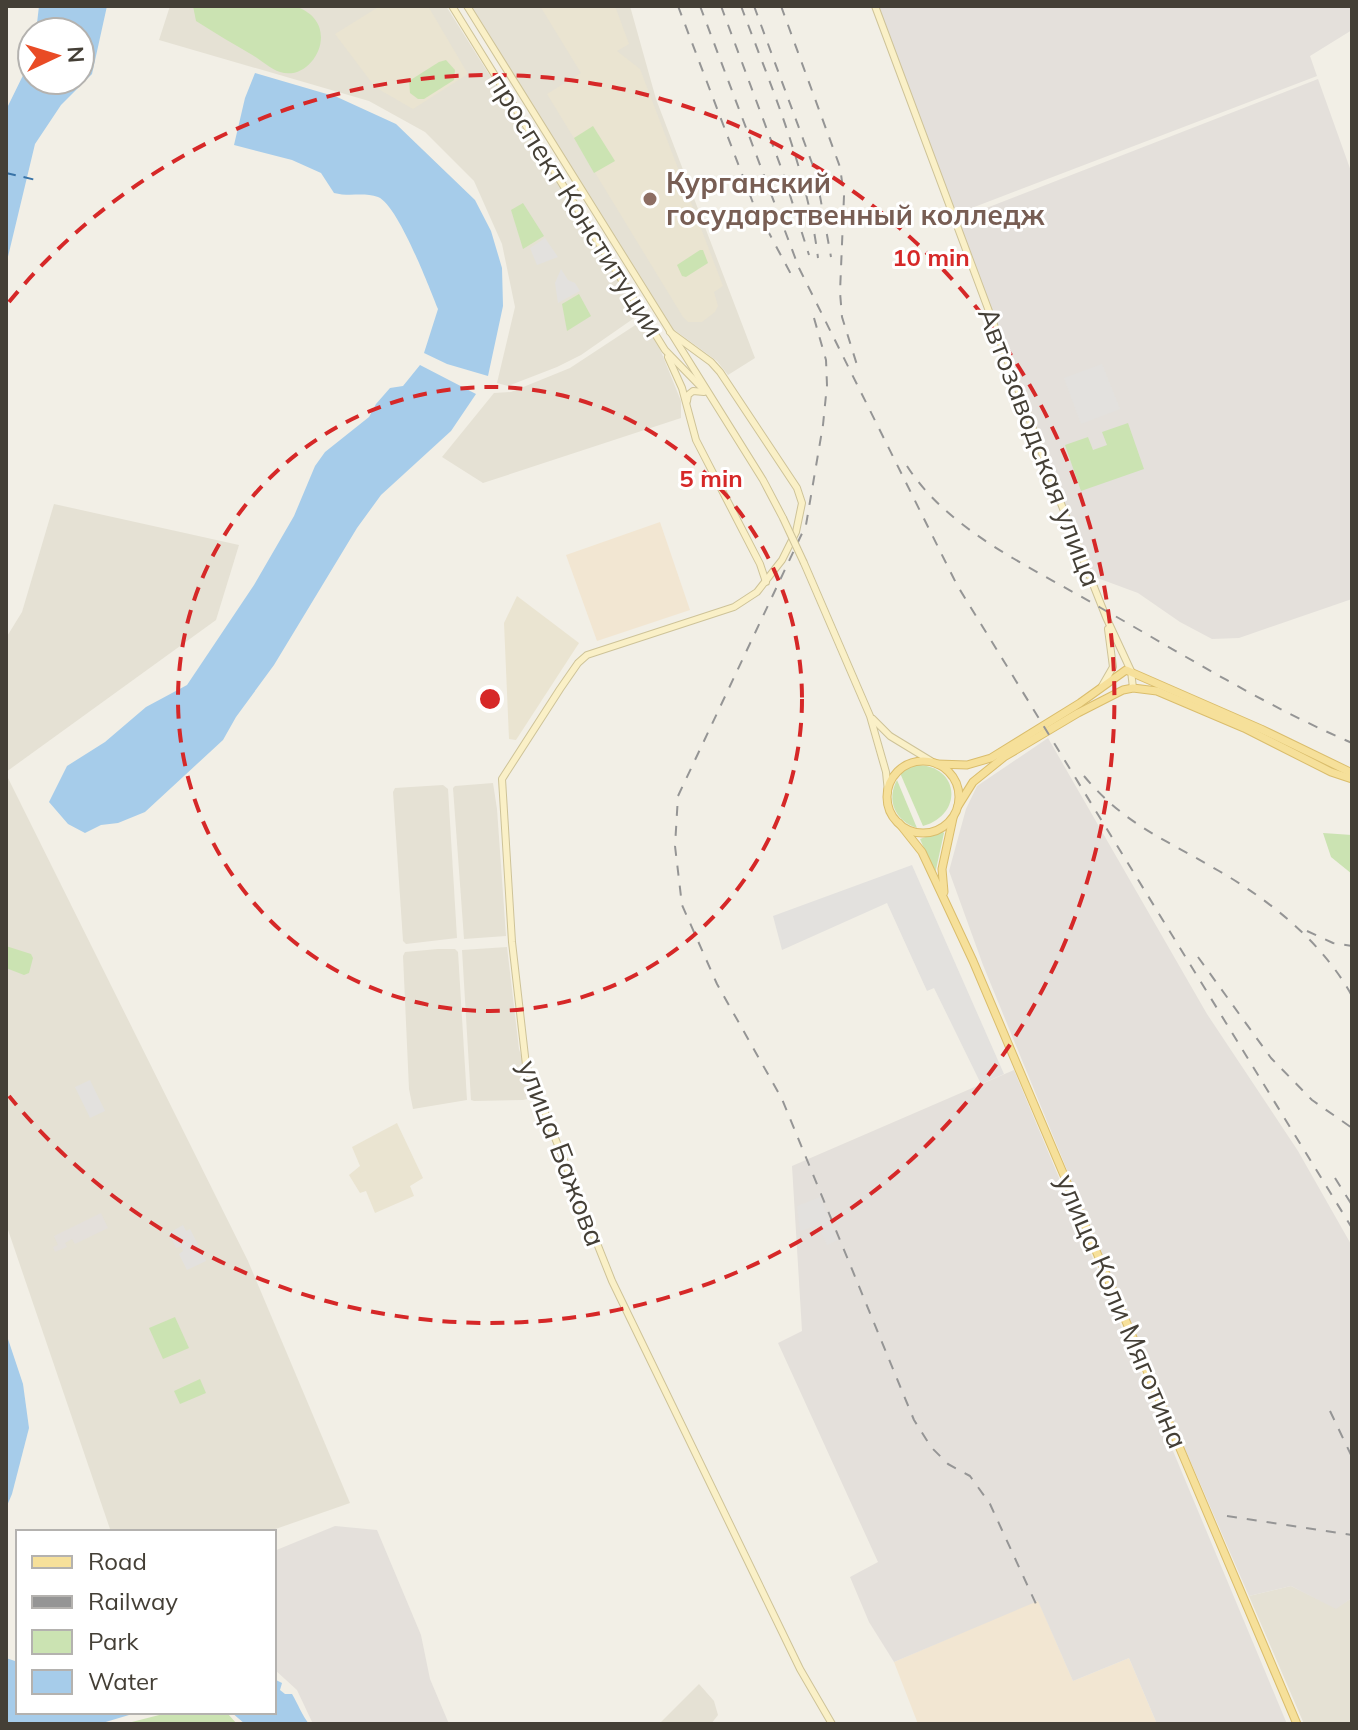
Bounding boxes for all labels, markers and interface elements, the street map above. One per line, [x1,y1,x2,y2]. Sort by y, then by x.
north arrow [16,16,96,96]
text: N [61,45,90,64]
street label: проспект Конституции [481,66,672,343]
place label: Курганский государственный колледж [666,165,1045,232]
marker: Курганский государственный колледж [641,190,659,208]
text: 10 min [892,242,970,272]
street label: Автозаводская улица [971,302,1110,591]
text: 5 min [679,463,743,493]
centre of rings [476,685,504,713]
street label: улица Бажова [511,1055,614,1251]
street label: улица Коли Мяготина [1049,1168,1196,1453]
legend [16,1530,276,1714]
text: Road [88,1546,147,1576]
text: Railway [88,1586,178,1616]
text: Park [88,1626,139,1656]
text: Water [88,1666,158,1696]

